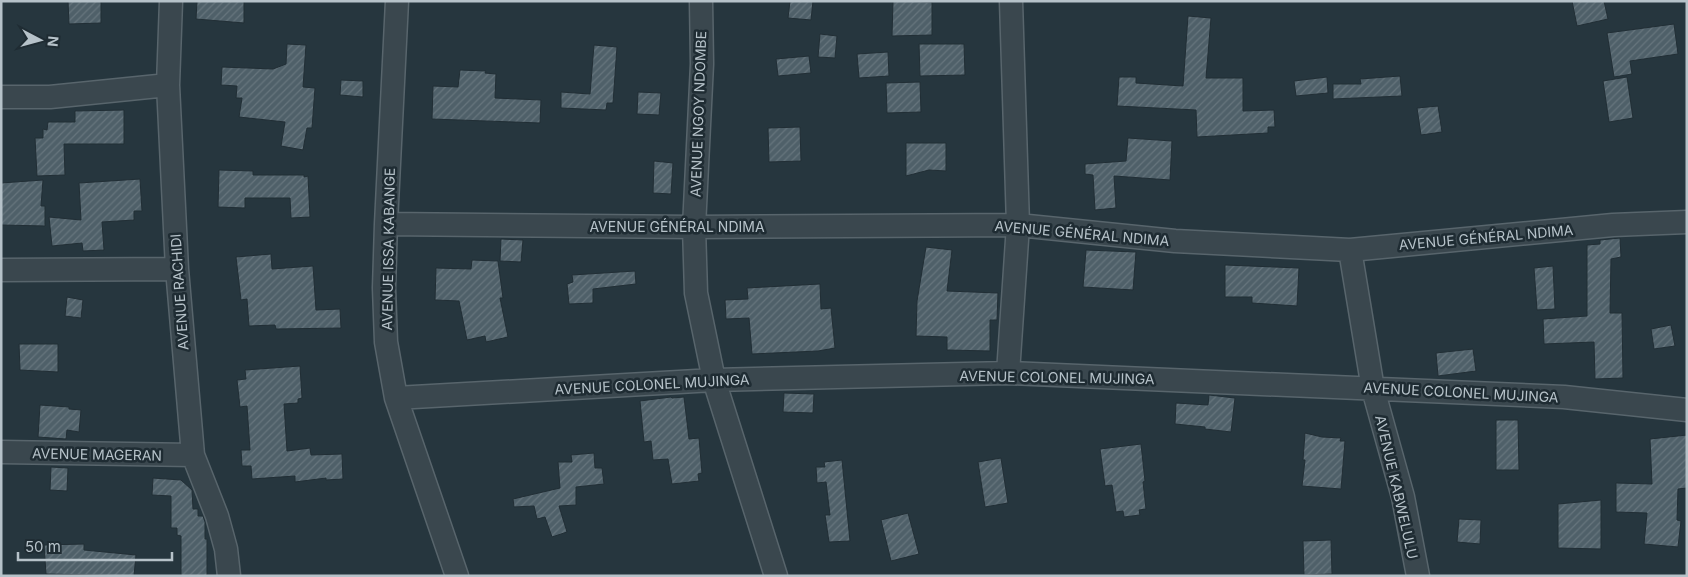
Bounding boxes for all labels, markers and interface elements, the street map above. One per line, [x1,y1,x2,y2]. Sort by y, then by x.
north arrow [15,15,65,65]
street label: AVENUE NGOY NDOMBE [687,31,709,197]
text: N [44,35,62,48]
street label: AVENUE ISSA KABANGE [378,168,398,330]
street label: AVENUE GÉNÉRAL NDIMA [994,217,1170,249]
street label: AVENUE GÉNÉRAL NDIMA [589,218,765,235]
street label: AVENUE GÉNÉRAL NDIMA [1398,221,1574,253]
street label: AVENUE RACHIDI [166,233,192,351]
street label: AVENUE COLONEL MUJINGA [959,367,1155,387]
street label: AVENUE COLONEL MUJINGA [554,370,750,398]
street label: AVENUE COLONEL MUJINGA [1363,378,1559,406]
street label: AVENUE KABWELULU [1372,413,1422,561]
street label: AVENUE MAGERAN [32,444,162,464]
scale bar [18,530,171,562]
text: 50 m [25,537,61,556]

